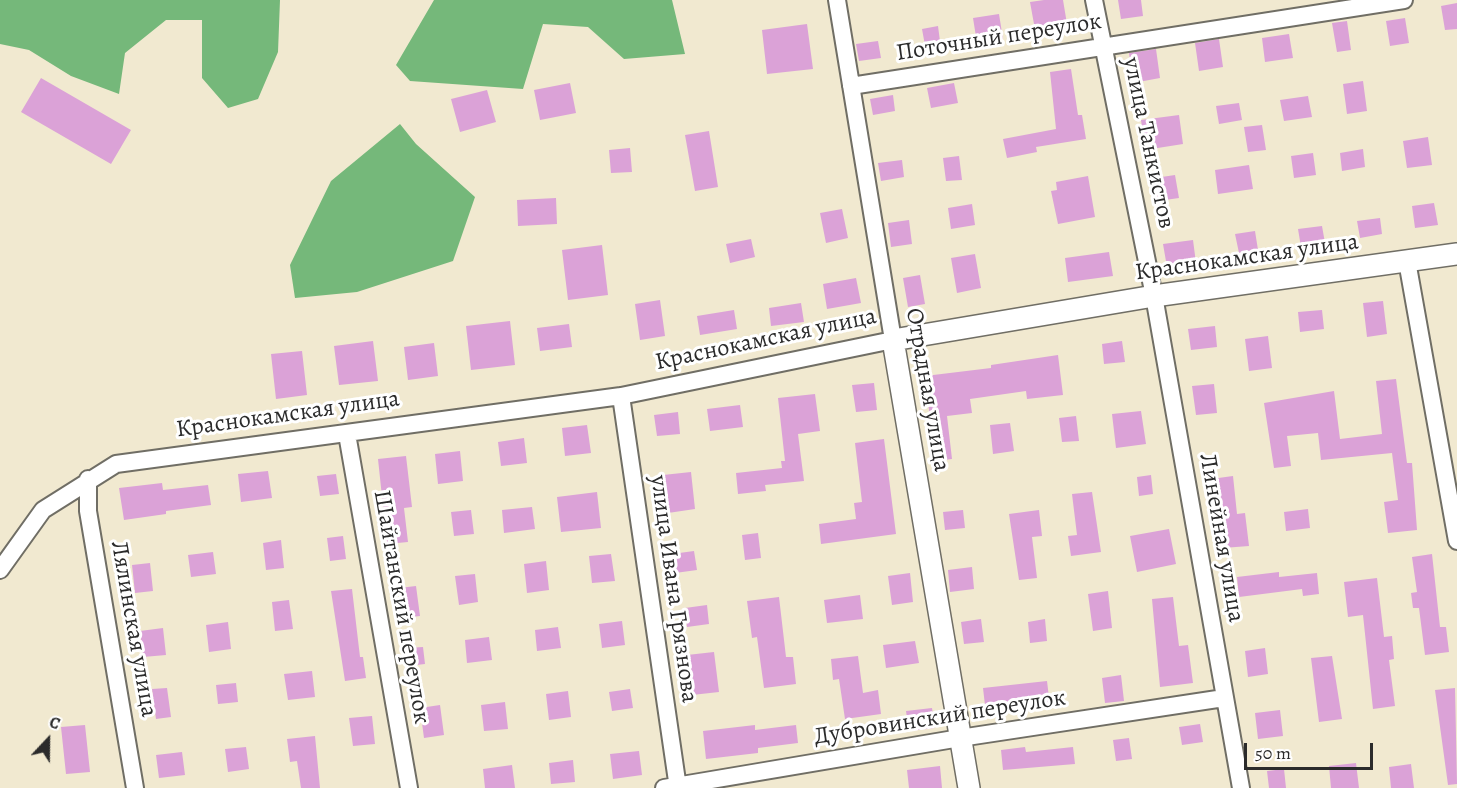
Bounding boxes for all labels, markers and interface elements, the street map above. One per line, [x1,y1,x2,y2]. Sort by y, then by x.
street label: Поточный переулок [894,8,1104,68]
street label: улица Танкистов [1116,55,1180,231]
street label: Краснокамская улица [1133,228,1361,288]
street label: Краснокамская улица [653,303,879,377]
street label: Отрадная улица [898,306,956,474]
street label: Краснокамская улица [174,385,402,445]
street label: Линейная улица [1192,451,1250,625]
street label: улица Ивана Грязнова [643,473,703,705]
street label: Шайтанский переулок [366,488,436,726]
street label: Лялинская улица [103,539,163,719]
street label: Дубровинский переулок [812,684,1068,752]
north arrow [18,710,78,770]
text: С [46,711,63,735]
scale bar [1247,731,1376,769]
text: 50 m [1255,741,1291,765]

